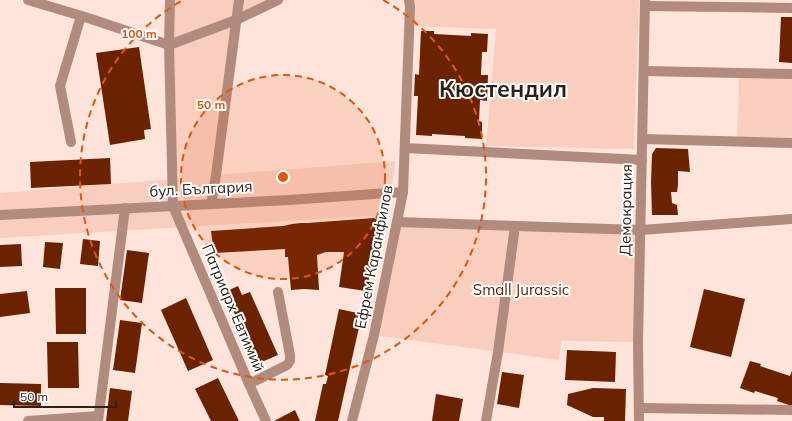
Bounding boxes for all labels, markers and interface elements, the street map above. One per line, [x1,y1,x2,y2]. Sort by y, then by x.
text: 100 m [121,26,157,41]
district label: Кюстендил [439,74,567,103]
text: 50 m [197,97,225,112]
street label: Демокрация [615,164,636,256]
centre of rings [276,170,290,184]
street label: бул. България [149,176,253,201]
street label: Ефрем Каранфилов [350,183,397,330]
street label: Патриарх Евтимий [198,241,269,374]
park label: Small Jurassic [473,280,569,299]
scale bar [14,383,116,409]
text: 50 m [20,389,48,404]

